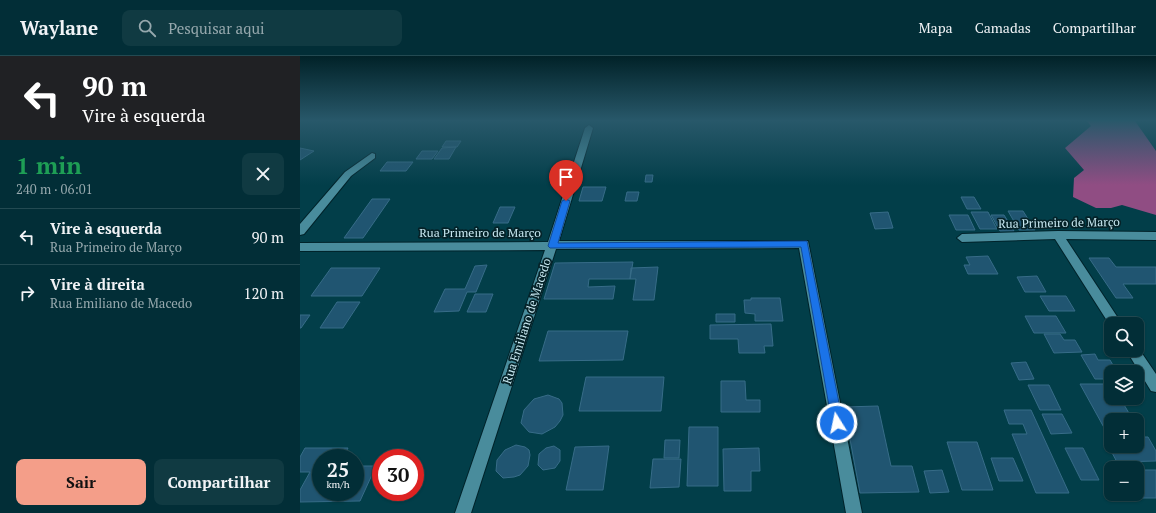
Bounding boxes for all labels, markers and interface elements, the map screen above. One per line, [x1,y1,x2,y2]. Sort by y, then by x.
search box [122,10,402,46]
text: Waylane [20,15,98,40]
icon: search [136,17,158,39]
text: Pesquisar aqui [168,18,265,38]
text: Mapa [918,18,953,37]
text: Camadas [975,18,1031,37]
text: Compartilhar [1053,18,1136,37]
text: 90 m [82,67,147,104]
icon: left [16,72,68,124]
text: Vire à esquerda [82,103,206,127]
text: 1 min [16,149,82,181]
button: close [242,153,284,195]
pin [549,160,583,201]
icon: arrive [555,166,577,188]
text: 240 m · 06:01 [16,180,93,198]
street label: Rua Primeiro de Março [998,214,1120,231]
text: Vire à esquerda [50,218,162,238]
street label: Rua Primeiro de Março [419,225,541,240]
icon: left [16,226,38,248]
text: 90 m [251,227,284,247]
text: Rua Primeiro de Março [50,238,182,256]
street label: Rua Emiliano de Macedo [499,256,554,386]
text: Vire à direita [50,274,145,294]
icon: right [16,282,38,304]
text: 120 m [243,283,284,303]
text: Rua Emiliano de Macedo [50,294,192,312]
map controls [1104,317,1144,501]
button: search [1104,317,1144,357]
button: layers [1104,365,1144,405]
position arrow [816,402,858,444]
button: + [1104,413,1144,453]
speed limit sign: 30 [372,449,424,501]
text: 25 [327,456,349,483]
button: Sair [16,459,146,505]
button: Compartilhar [154,459,284,505]
button: − [1104,461,1144,501]
text: km/h [326,478,350,491]

